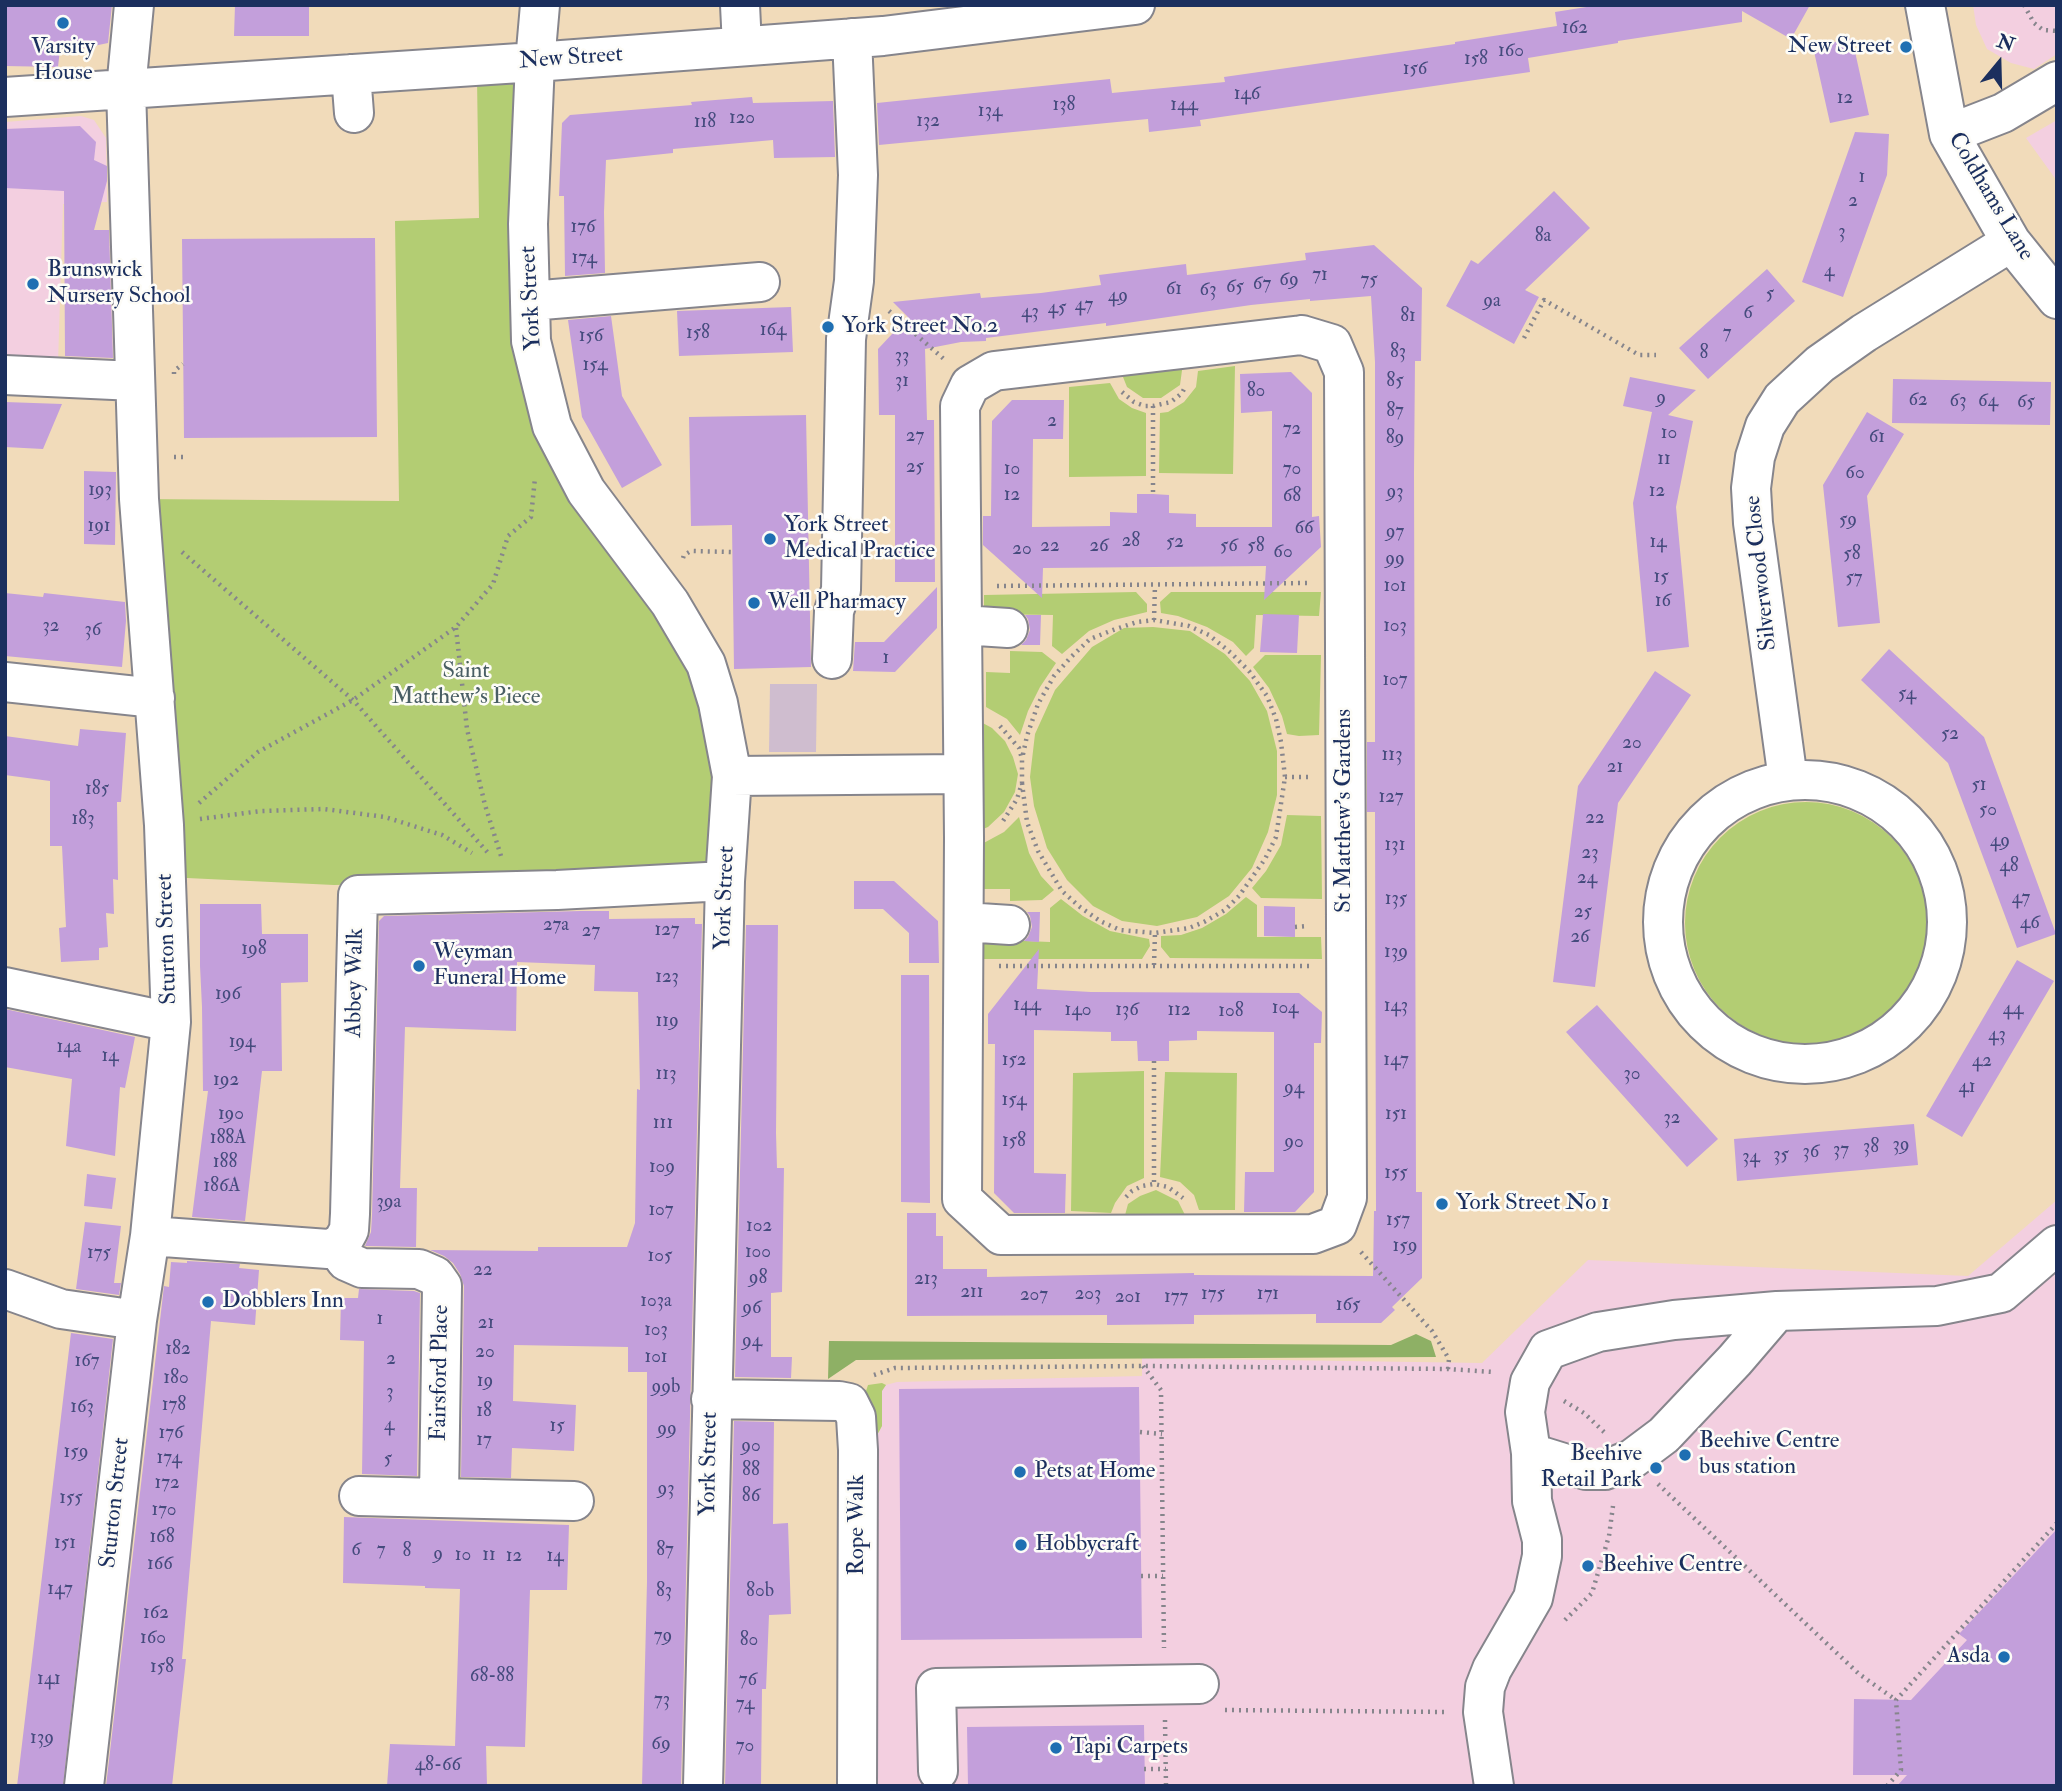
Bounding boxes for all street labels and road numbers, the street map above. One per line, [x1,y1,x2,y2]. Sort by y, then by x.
street label: New Street [518,42,624,76]
street label: Coldhams Lane [1941,128,2039,266]
street label: York Street [515,245,549,351]
street label: Silverwood Close [1740,494,1784,652]
street label: St Matthew's Gardens [1331,709,1359,913]
street label: York Street [710,845,742,951]
street label: Sturton Street [152,873,184,1005]
street label: Abbey Walk [341,928,371,1038]
street label: Fairsford Place [426,1305,456,1441]
street label: York Street [695,1412,725,1516]
street label: Sturton Street [95,1436,137,1570]
street label: Rope Walk [844,1474,872,1576]

